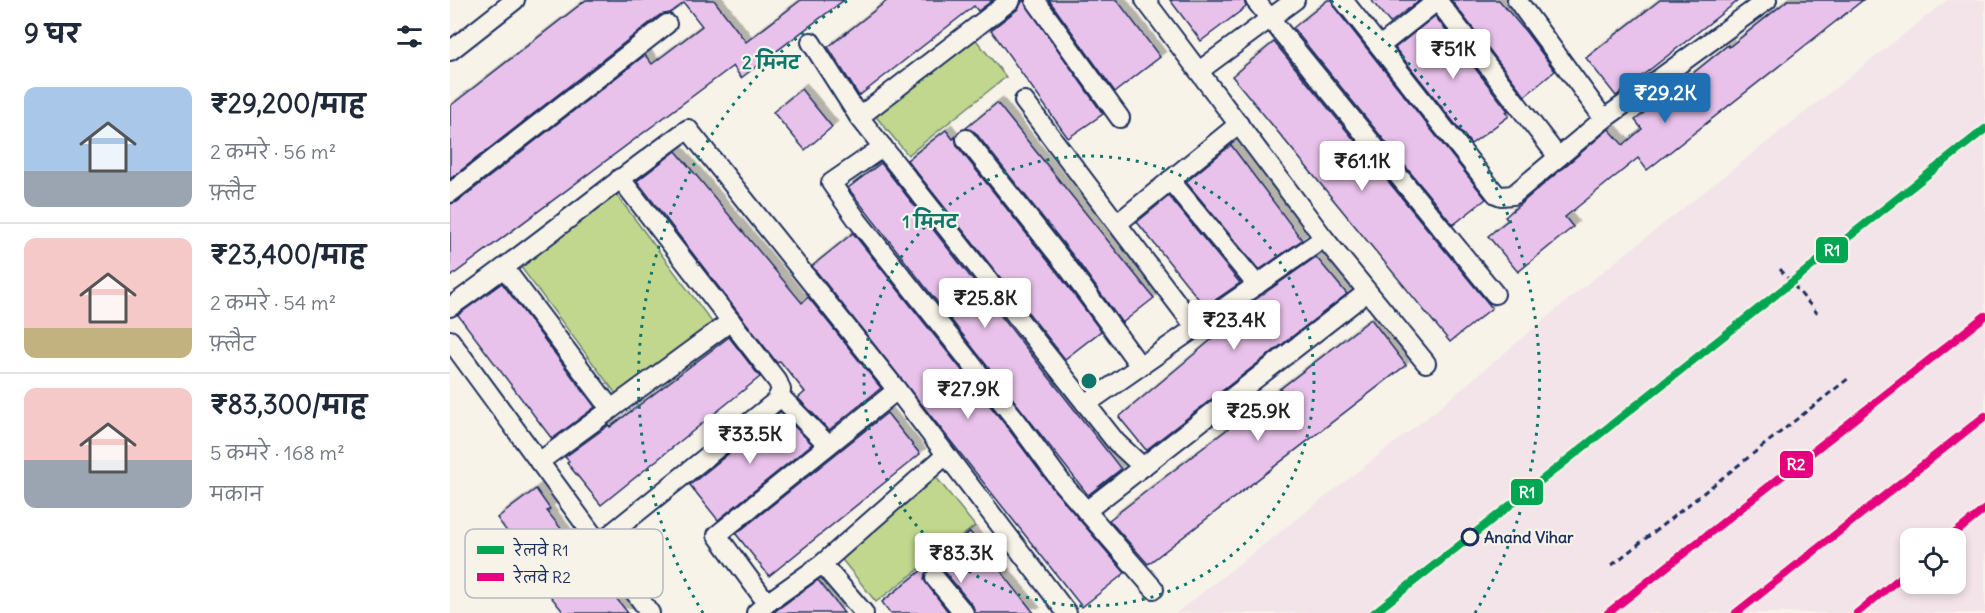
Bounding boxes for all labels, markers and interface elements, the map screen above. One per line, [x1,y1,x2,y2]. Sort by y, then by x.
text: 9 घर [24,17,80,50]
icon: filters [393,20,426,53]
pin: ₹51K [1417,29,1489,80]
text: ₹51K [1430,36,1476,61]
text: 2 मिनट [742,48,802,74]
pin: ₹29.2K [1616,73,1714,124]
text: ₹29.2K [1633,80,1697,105]
text: ₹29,200/माह [210,87,365,120]
icon: home [72,111,144,183]
text: 2 कमरे · 56 m² [210,139,336,164]
pin: ₹61.1K [1313,141,1411,192]
text: ₹61.1K [1334,148,1390,173]
text: फ़्लैट [210,180,256,205]
text: 1 मिनट [902,207,960,233]
line badge: R1 [1815,236,1849,264]
text: ₹23,400/माह [210,238,366,271]
text: R1 [1824,240,1840,260]
icon: home [72,262,144,334]
pin: ₹25.8K [936,278,1034,329]
text: ₹25.8K [953,285,1017,310]
text: 2 कमरे · 54 m² [210,290,336,315]
pin: ₹23.4K [1185,300,1283,351]
text: ₹23.4K [1202,307,1266,332]
text: फ़्लैट [210,331,256,356]
pin: ₹27.9K [919,369,1017,420]
centre of rings [1079,371,1099,391]
text: ₹27.9K [937,376,999,401]
text: ₹83,300/माह [210,388,367,421]
pin: ₹25.9K [1209,391,1307,442]
text: ₹25.9K [1226,398,1290,423]
icon: home [72,412,144,484]
pin: ₹33.5K [701,414,799,465]
text: ₹33.5K [718,421,782,446]
text: 5 कमरे · 168 m² [210,440,345,465]
line badge: R2 [1779,450,1814,479]
text: R2 [1787,454,1806,474]
line badge: R1 [1510,478,1544,506]
text: मकान [210,481,263,506]
text: R1 [1519,482,1535,502]
place label: Anand Vihar [1484,527,1574,547]
marker: Anand Vihar [1461,528,1479,546]
map controls [1900,528,1966,594]
button: locate [1900,528,1966,594]
legend [465,529,663,598]
pin: ₹83.3K [912,533,1010,584]
text: रेलवे R1 [513,537,569,560]
text: ₹83.3K [929,540,993,565]
text: रेलवे R2 [513,564,571,587]

